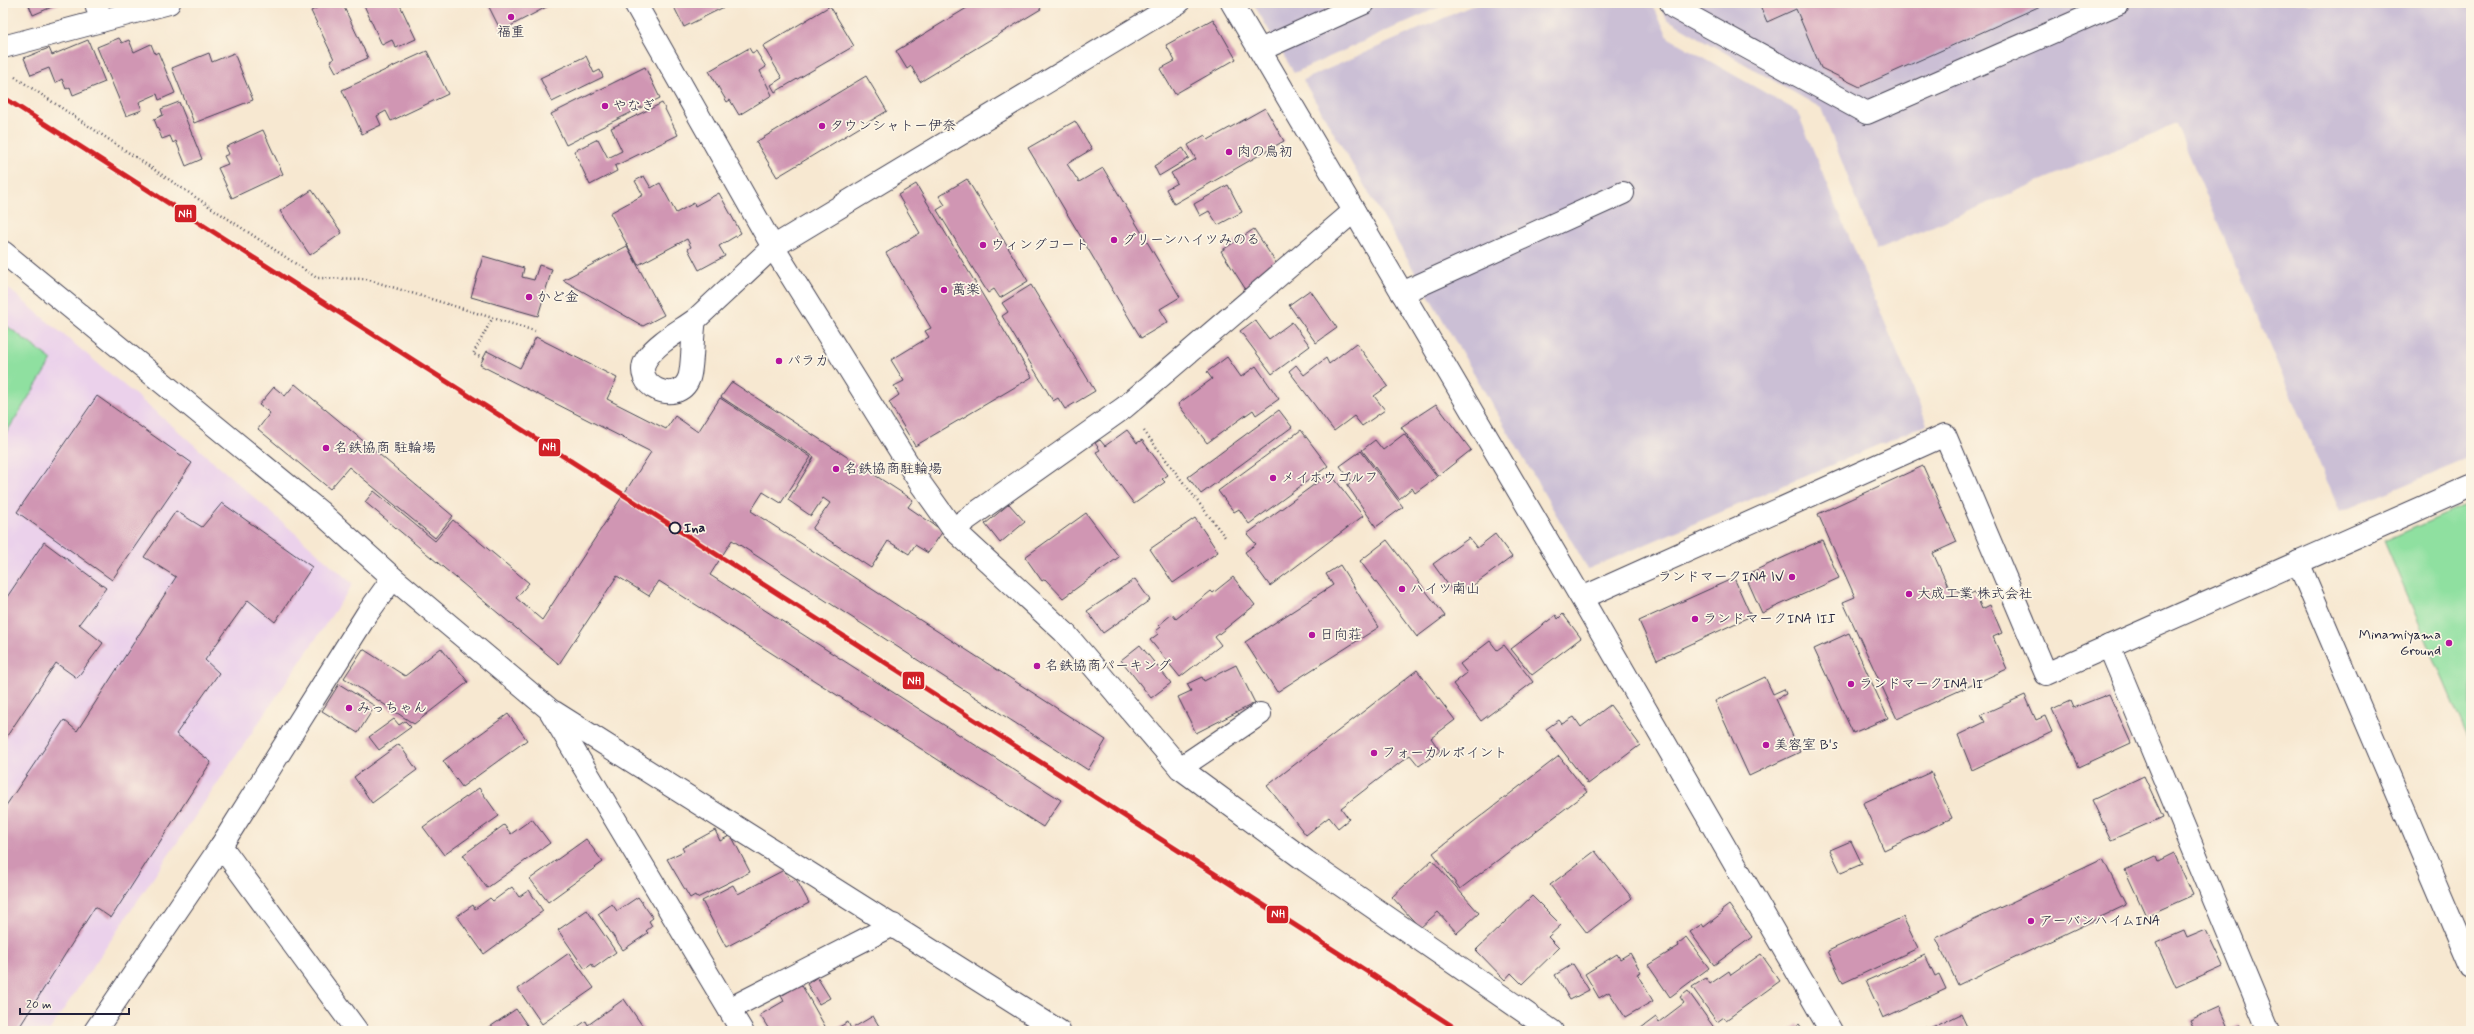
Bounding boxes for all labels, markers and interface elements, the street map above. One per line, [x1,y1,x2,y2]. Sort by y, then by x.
marker: 福重 [506,12,516,22]
place label: 福重 [497,23,525,41]
place label: やなぎ [613,97,655,115]
marker: やなぎ [600,101,610,111]
place label: タウンシャトー伊奈 [830,117,956,135]
marker: タウンシャトー伊奈 [817,121,827,131]
place label: 肉の鳥初 [1237,143,1293,161]
marker: 肉の鳥初 [1224,147,1234,157]
line badge: NH [174,204,197,223]
text: NH [178,208,192,222]
place label: グリーンハイツみのる [1122,231,1261,249]
marker: グリーンハイツみのる [1109,235,1119,245]
place label: ウィングコート [991,236,1089,254]
marker: ウィングコート [978,240,988,250]
place label: 萬楽 [952,281,980,299]
marker: 萬楽 [939,285,949,295]
place label: かど金 [537,288,579,306]
marker: かど金 [524,292,534,302]
place label: パラカ [787,352,829,370]
marker: パラカ [774,356,784,366]
line badge: NH [538,438,561,457]
place label: 名鉄協商 駐輪場 [334,439,436,457]
text: NH [542,441,556,455]
marker: 名鉄協商 駐輪場 [321,443,331,453]
place label: 名鉄協商駐輪場 [844,460,942,478]
marker: 名鉄協商駐輪場 [831,464,841,474]
place label: メイホウゴルフ [1281,469,1378,487]
marker: メイホウゴルフ [1268,473,1278,483]
place label: Ina [684,519,705,537]
marker: Ina [668,521,682,535]
place label: ランドマークINA IV [1658,568,1784,586]
marker: ランドマークINA IV [1787,572,1797,582]
place label: ハイツ南山 [1410,580,1480,598]
marker: ハイツ南山 [1397,584,1407,594]
place label: 大成工業 株式会社 [1917,585,2033,603]
marker: 大成工業 株式会社 [1904,589,1914,599]
place label: ランドマークINA III [1703,610,1836,628]
marker: ランドマークINA III [1690,614,1700,624]
place label: 日向荘 [1320,626,1362,644]
place label: Minamiyama Ground [2359,626,2441,660]
marker: 日向荘 [1307,630,1317,640]
marker: Minamiyama Ground [2444,638,2454,648]
place label: 名鉄協商パーキング [1045,657,1171,675]
marker: 名鉄協商パーキング [1032,661,1042,671]
line badge: NH [902,671,925,690]
text: NH [907,675,921,689]
place label: ランドマークINA II [1859,675,1984,693]
marker: ランドマークINA II [1846,679,1856,689]
place label: みっちゃん [357,699,427,717]
marker: みっちゃん [344,703,354,713]
place label: 美容室 B's [1774,736,1838,754]
marker: 美容室 B's [1761,740,1771,750]
place label: フォーカルポイント [1382,744,1507,762]
marker: フォーカルポイント [1369,748,1379,758]
line badge: NH [1266,905,1289,924]
text: NH [1271,908,1285,922]
place label: アーバンハイムINA [2039,912,2161,930]
marker: アーバンハイムINA [2026,916,2036,926]
scale bar [20,990,129,1016]
text: 20 m [26,997,52,1013]

